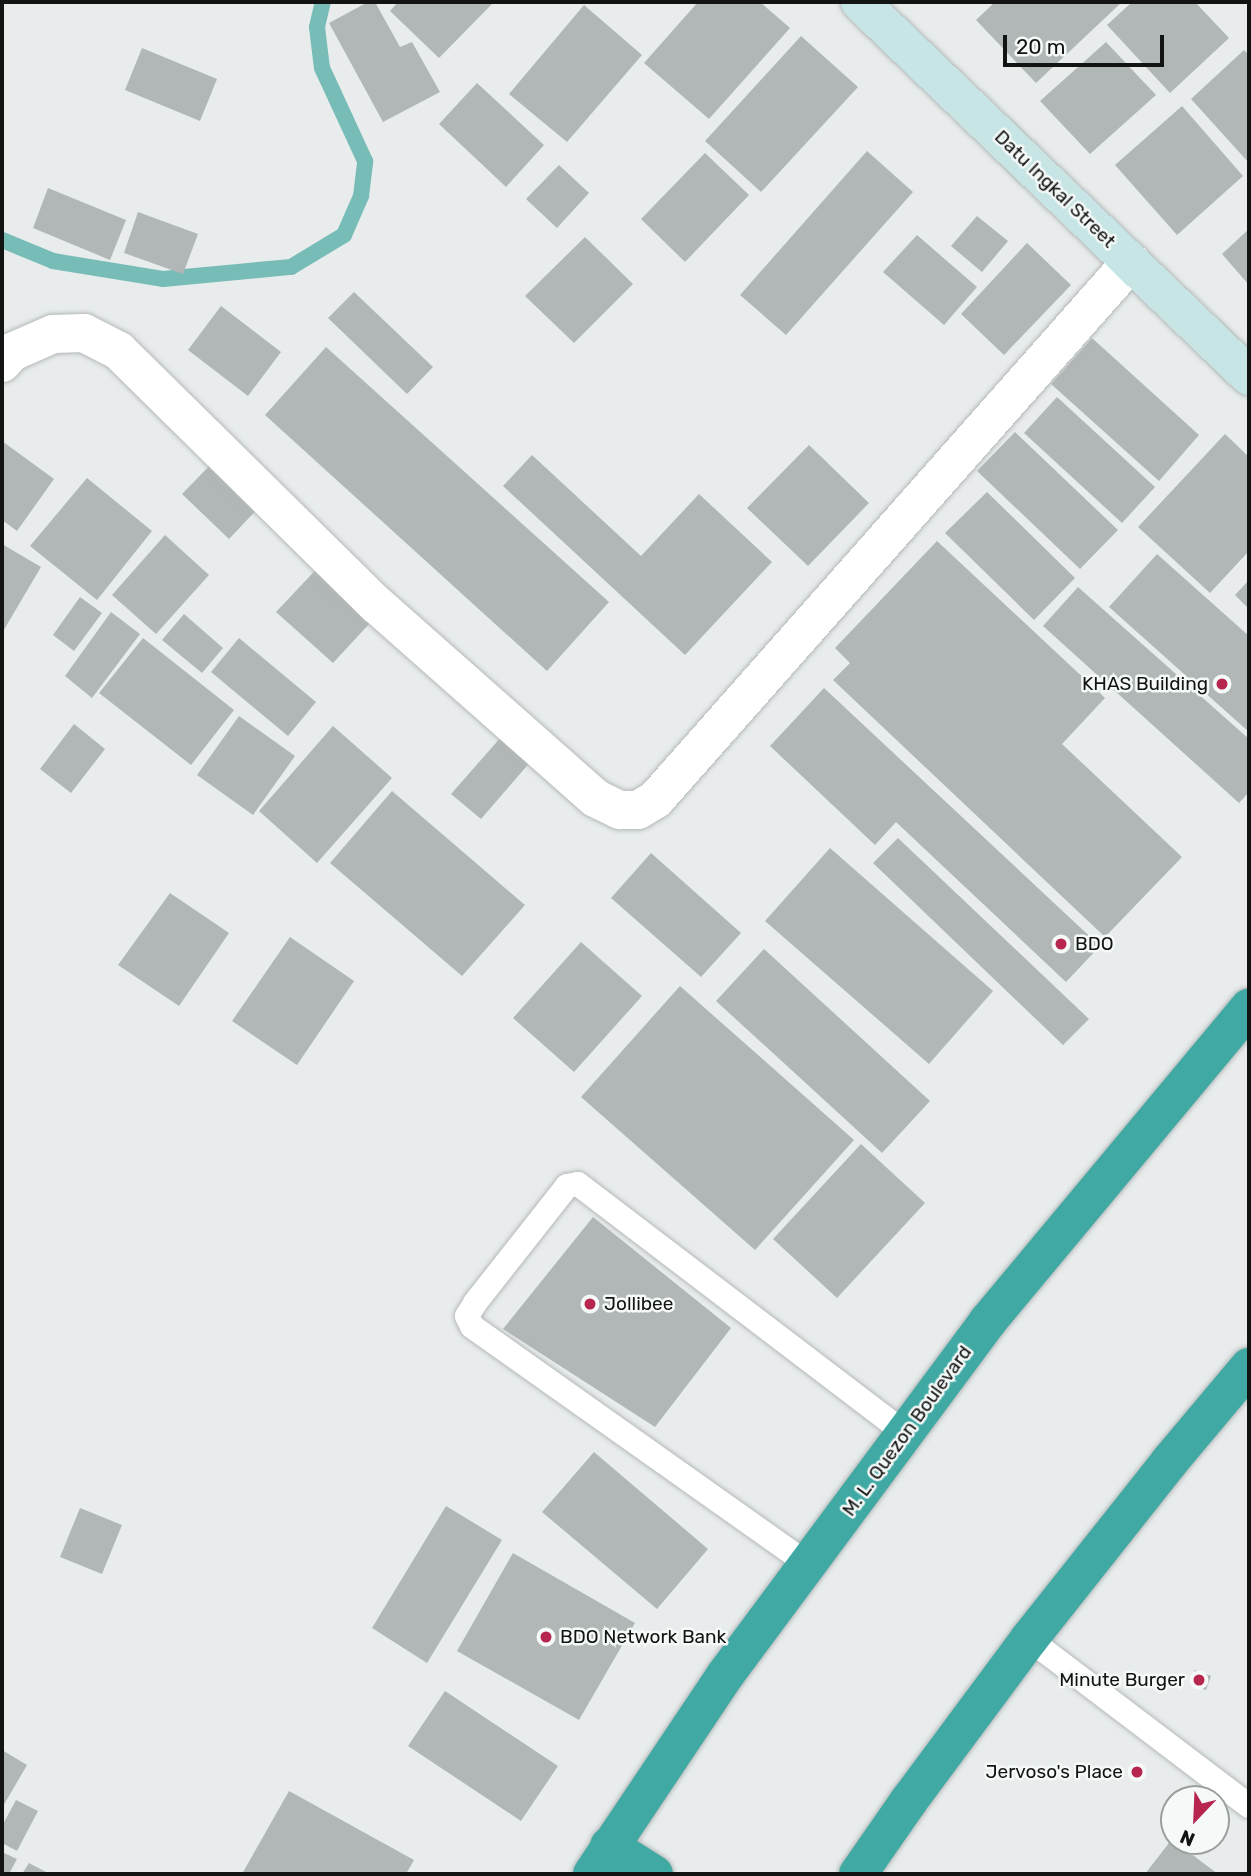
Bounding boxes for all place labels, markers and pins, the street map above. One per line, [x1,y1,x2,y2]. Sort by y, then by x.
place label: KHAS Building [1082,673,1208,695]
marker: KHAS Building [1214,676,1230,692]
place label: BDO [1075,933,1114,955]
marker: BDO [1053,936,1069,952]
place label: Jollibee [604,1293,673,1315]
marker: Jollibee [582,1296,598,1312]
place label: BDO Network Bank [560,1626,727,1648]
marker: BDO Network Bank [538,1629,554,1645]
place label: Minute Burger [1059,1669,1185,1691]
marker: Minute Burger [1191,1672,1207,1688]
place label: Jervoso's Place [985,1761,1123,1783]
marker: Jervoso's Place [1129,1764,1145,1780]

